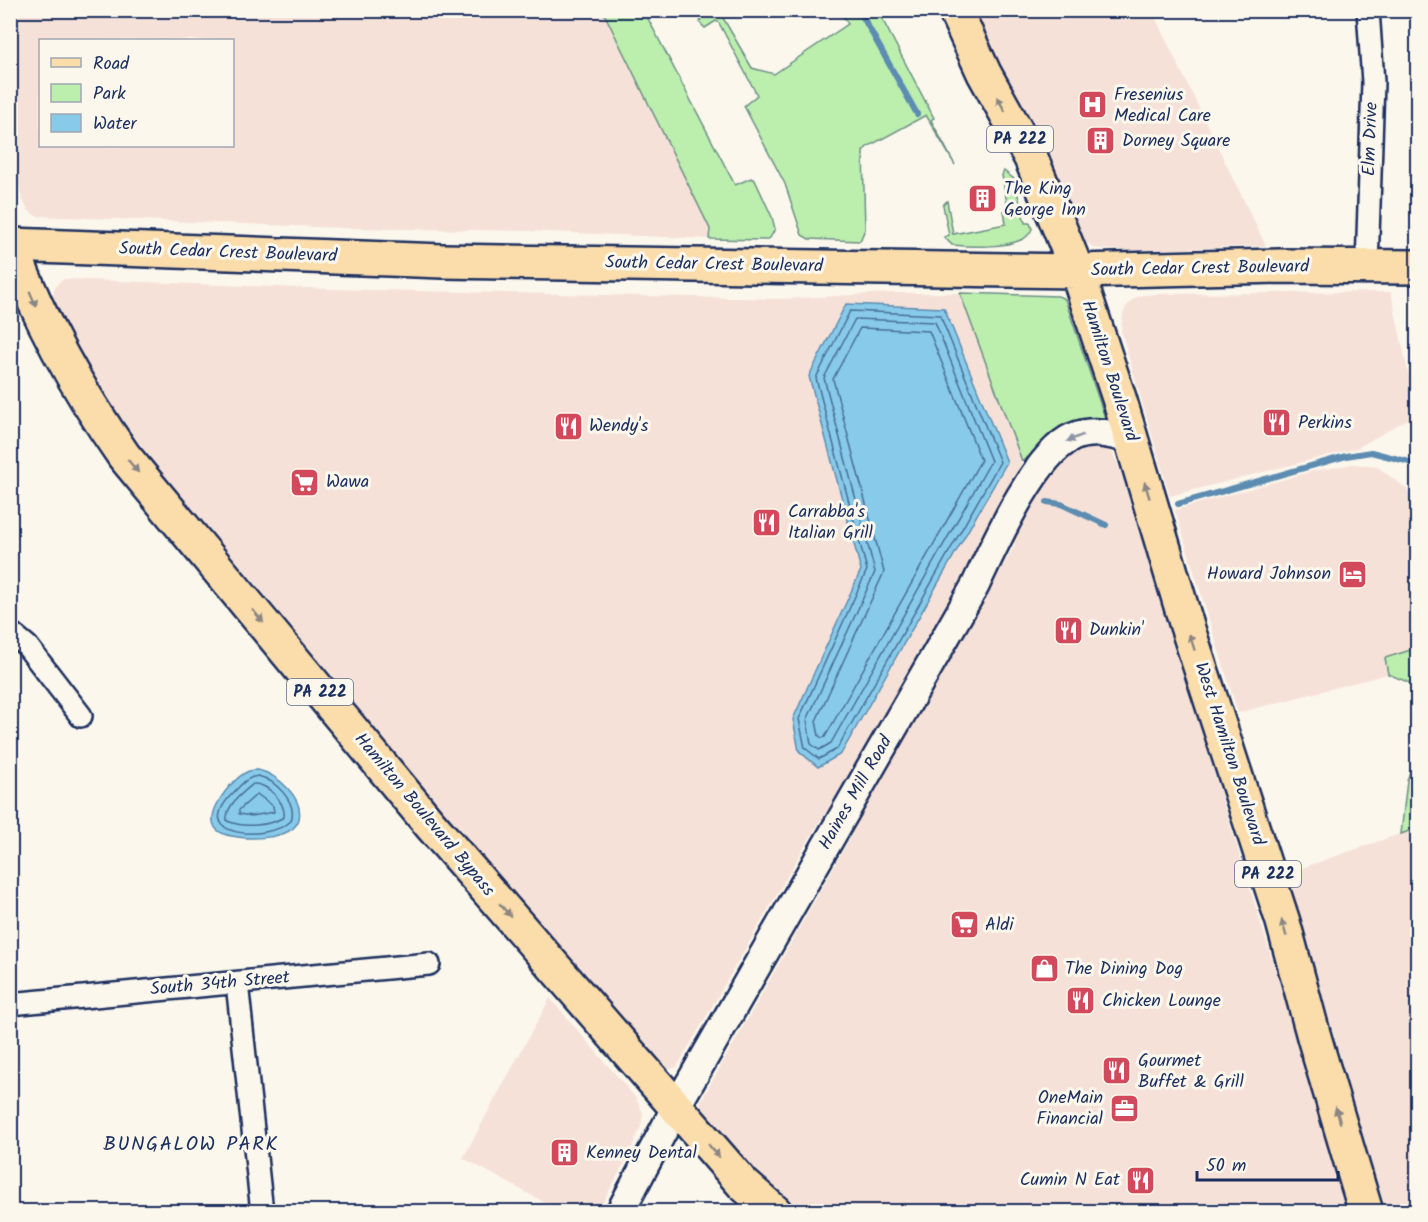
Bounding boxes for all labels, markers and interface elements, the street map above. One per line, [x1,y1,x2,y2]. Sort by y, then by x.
legend [39,39,234,147]
text: Road [93,50,130,79]
text: Park [93,80,126,109]
place label: Fresenius Medical Care [1114,81,1211,131]
hospital icon: Fresenius Medical Care [1077,89,1109,121]
one-way arrow [996,95,1006,112]
street label: Elm Drive [1355,101,1387,177]
text: Water [93,110,138,139]
building icon: Dorney Square [1085,125,1117,157]
road number: PA 222 [987,126,1053,152]
place label: Dorney Square [1122,127,1230,156]
place label: The King George Inn [1004,175,1086,225]
building icon: The King George Inn [967,183,999,215]
street label: South Cedar Crest Boulevard [118,235,339,271]
street label: South Cedar Crest Boulevard [605,249,824,281]
street label: South Cedar Crest Boulevard [1091,253,1310,285]
one-way arrow [29,291,38,308]
street label: Hamilton Boulevard [1072,297,1146,446]
restaurant icon: Perkins [1261,407,1293,439]
place label: Perkins [1298,409,1352,438]
restaurant icon: Wendy's [552,410,584,442]
place label: Wendy's [589,412,649,441]
one-way arrow [1066,433,1084,443]
one-way arrow [126,459,139,474]
supermarket icon: Wawa [289,466,321,498]
place label: Wawa [326,468,369,497]
one-way arrow [1141,481,1151,499]
place label: Carrabba's Italian Grill [788,498,874,548]
restaurant icon: Carrabba's Italian Grill [751,506,783,538]
hotel icon: Howard Johnson [1336,558,1368,590]
place label: Howard Johnson [1207,560,1331,589]
one-way arrow [251,608,264,624]
restaurant icon: Dunkin' [1052,614,1084,646]
place label: Dunkin' [1089,616,1144,645]
one-way arrow [1187,633,1196,651]
street label: West Hamilton Boulevard [1186,659,1273,850]
road number: PA 222 [287,679,353,705]
street label: Hamilton Boulevard Bypass [346,726,502,904]
street label: Haines Mill Road [811,729,901,856]
road number: PA 222 [1235,861,1301,887]
one-way arrow [498,902,511,917]
supermarket icon: Aldi [948,909,980,941]
place label: Aldi [985,911,1014,940]
one-way arrow [1279,918,1288,936]
shop icon: The Dining Dog [1028,953,1060,985]
place label: The Dining Dog [1065,955,1183,984]
street label: South 34th Street [149,963,292,1005]
restaurant icon: Chicken Lounge [1065,985,1097,1017]
place label: Chicken Lounge [1102,987,1221,1016]
place label: Gourmet Buffet & Grill [1138,1047,1244,1097]
restaurant icon: Gourmet Buffet & Grill [1101,1055,1133,1087]
place label: OneMain Financial [1037,1084,1104,1134]
office icon: OneMain Financial [1108,1092,1140,1124]
one-way arrow [1332,1106,1342,1124]
district label: BUNGALOW PARK [103,1129,279,1161]
building icon: Kenney Dental [549,1137,581,1169]
place label: Kenney Dental [586,1139,697,1168]
one-way arrow [707,1143,720,1158]
scale bar [1197,1144,1338,1182]
text: 50 m [1206,1152,1246,1181]
restaurant icon: Cumin N Eat [1125,1164,1157,1196]
place label: Cumin N Eat [1020,1166,1121,1195]

